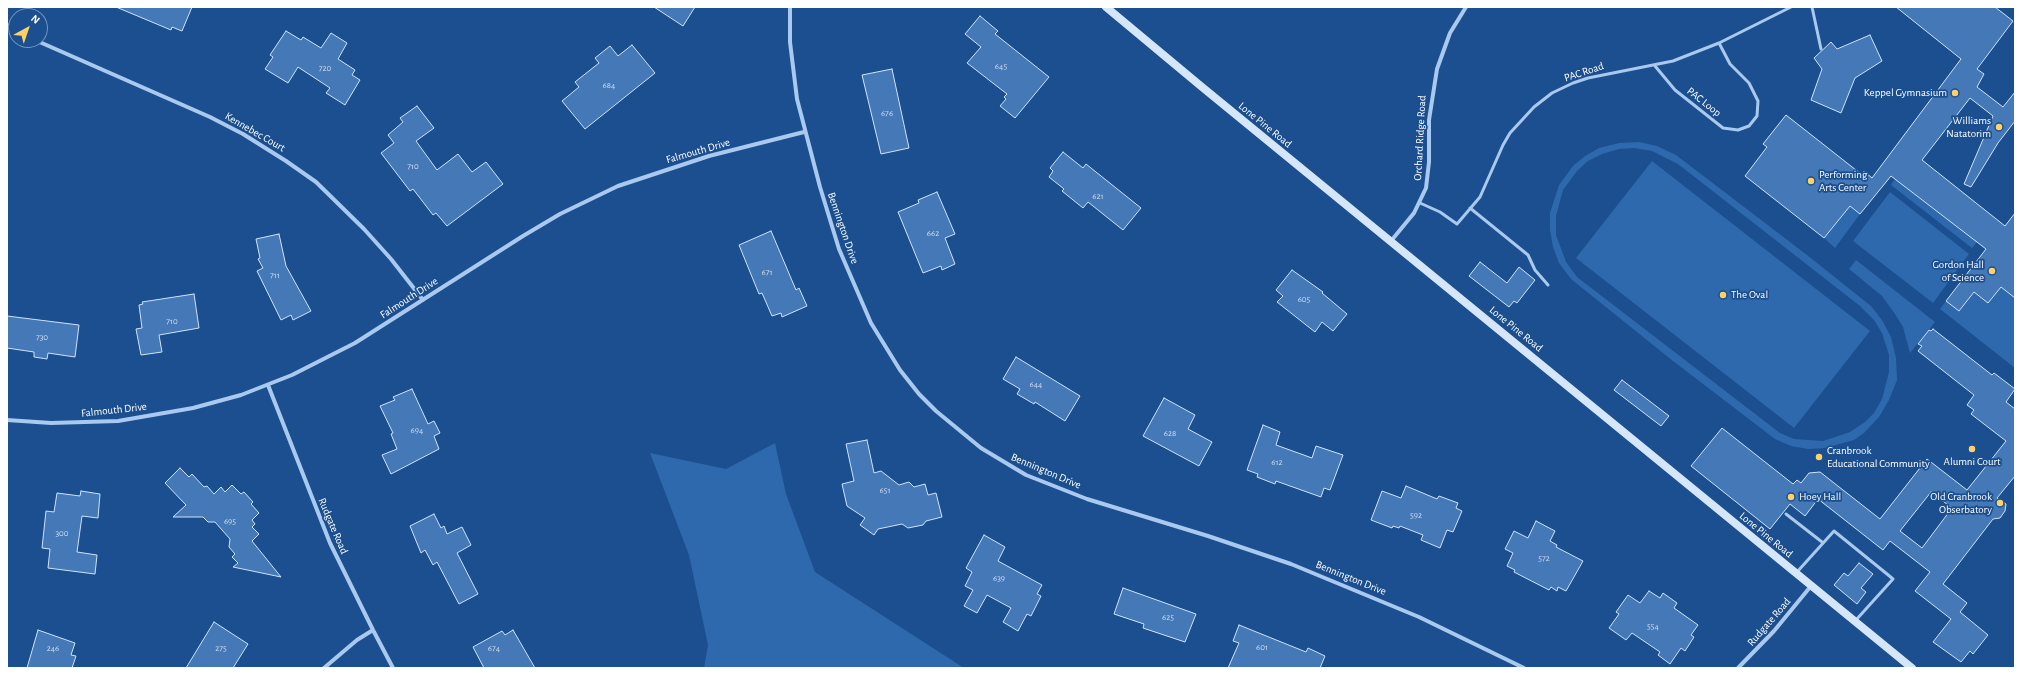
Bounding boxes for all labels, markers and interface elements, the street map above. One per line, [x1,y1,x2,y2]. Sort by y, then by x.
north arrow [8,8,48,48]
text: N [29,13,42,26]
street label: PAC Road [1563,59,1605,85]
house number: 645 [995,61,1007,71]
house number: 720 [319,63,331,73]
house number: 684 [603,80,615,90]
street label: PAC Loop [1684,85,1724,119]
place label: Keppel Gymnasium [1864,86,1947,100]
marker: Keppel Gymnasium [1950,88,1960,98]
street label: Orchard Ridge Road [1411,95,1429,181]
street label: Lone Pine Road [1236,99,1294,151]
house number: 676 [881,108,893,118]
street label: Kennebec Court [223,109,287,155]
place label: Williams Natatorim [1946,114,1991,140]
marker: Williams Natatorim [1994,122,2004,132]
street label: Falmouth Drive [664,136,732,166]
house number: 710 [407,161,419,171]
place label: Performing Arts Center [1819,168,1867,194]
marker: Performing Arts Center [1806,176,1816,186]
street label: Bennington Drive [825,190,861,266]
house number: 621 [1092,191,1104,201]
house number: 662 [927,228,939,238]
place label: Gordon Hall of Science [1932,258,1984,284]
marker: Gordon Hall of Science [1987,266,1997,276]
house number: 671 [761,267,773,277]
house number: 711 [270,270,280,280]
street label: Falmouth Drive [378,274,440,322]
place label: The Oval [1731,288,1768,302]
marker: The Oval [1718,290,1728,300]
house number: 605 [1298,294,1310,304]
street label: Lone Pine Road [1487,303,1545,355]
house number: 710 [166,316,178,326]
house number: 730 [36,332,48,342]
house number: 644 [1030,379,1042,389]
street label: Falmouth Drive [80,400,148,420]
house number: 694 [411,425,423,435]
house number: 628 [1164,428,1176,438]
place label: Cranbrook Educational Community [1827,444,1930,470]
marker: Alumni Court [1967,444,1977,454]
street label: Bennington Drive [1009,450,1083,492]
marker: Cranbrook Educational Community [1814,452,1824,462]
place label: Alumni Court [1944,455,2000,469]
house number: 612 [1271,457,1283,467]
house number: 651 [879,485,891,495]
place label: Hoey Hall [1799,490,1841,504]
place label: Old Cranbrook Obserbatory [1930,490,1992,516]
marker: Hoey Hall [1786,492,1796,502]
street label: Rudgate Road [315,496,351,556]
marker: Old Cranbrook Obserbatory [1995,498,2005,508]
street label: Lone Pine Road [1737,509,1795,561]
house number: 592 [1410,510,1422,520]
house number: 695 [224,516,236,526]
house number: 300 [55,528,69,538]
house number: 572 [1538,553,1550,563]
street label: Bennington Drive [1314,558,1388,598]
house number: 639 [993,573,1005,583]
street label: Rudgate Road [1744,595,1794,649]
house number: 625 [1162,612,1174,622]
house number: 554 [1647,621,1659,631]
house number: 601 [1256,642,1268,652]
house number: 246 [47,643,59,653]
house number: 275 [215,643,227,653]
house number: 674 [488,643,500,653]

